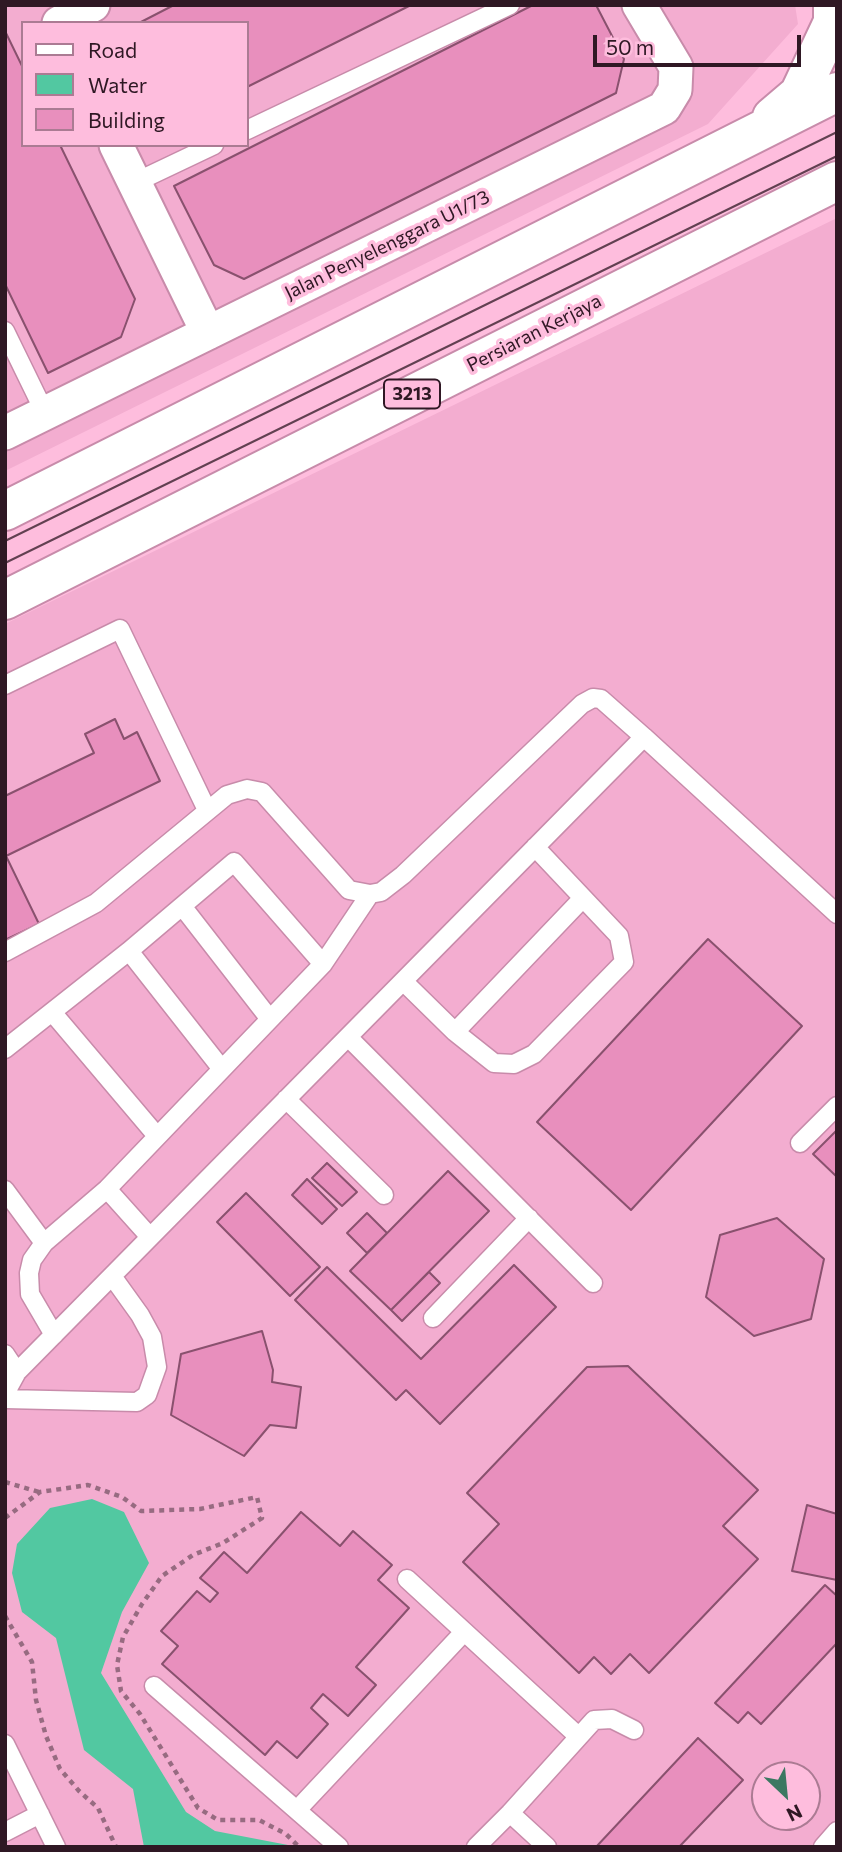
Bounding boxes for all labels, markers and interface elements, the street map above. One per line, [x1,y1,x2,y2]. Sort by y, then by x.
legend [21,21,248,147]
scale bar [597,21,805,65]
text: 50 m [606,34,654,59]
text: Road [88,37,137,62]
text: Water [88,72,147,97]
text: Building [88,107,165,132]
street label: Jalan Penyelenggara U1/73 [281,185,493,305]
street label: Persiaran Kerjaya [463,289,605,377]
road number: 3213 [384,380,440,408]
north arrow [751,1761,821,1831]
text: N [783,1800,806,1827]

